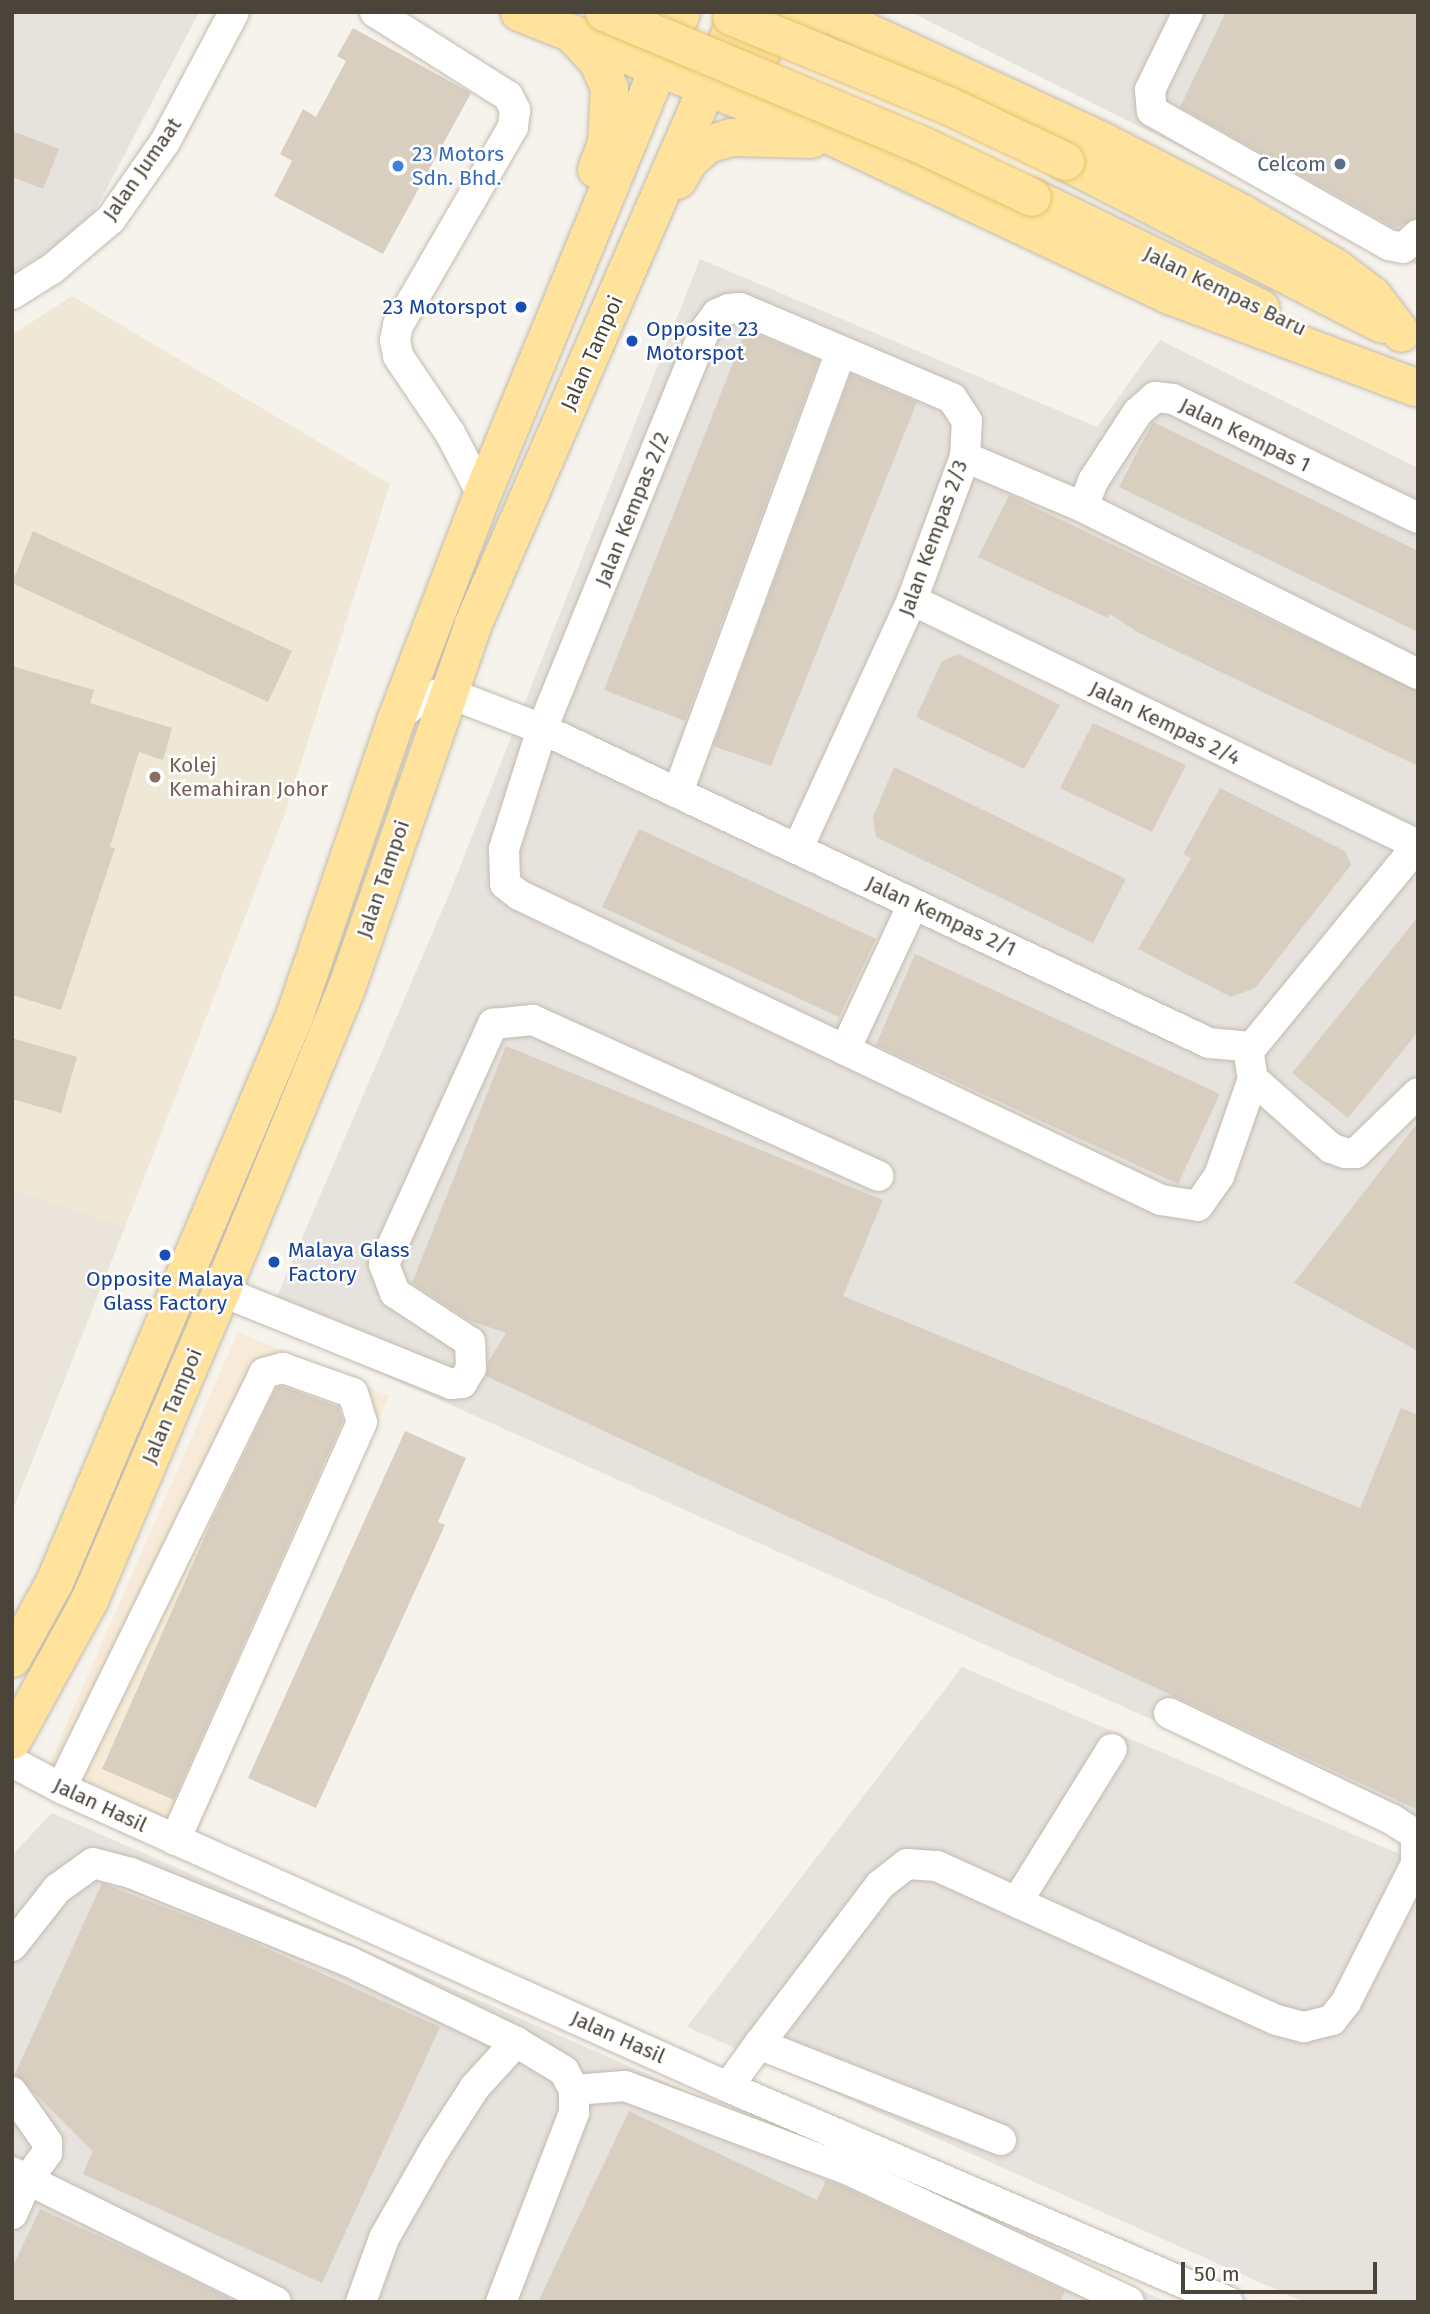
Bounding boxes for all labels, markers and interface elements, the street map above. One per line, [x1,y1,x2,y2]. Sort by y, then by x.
street label: Jalan Jumaat [97,113,187,225]
place label: 23 Motors Sdn. Bhd. [412,141,504,191]
place label: Celcom [1257,151,1326,177]
marker: Celcom [1332,156,1348,172]
marker: 23 Motors Sdn. Bhd. [390,158,406,174]
street label: Jalan Kempas Baru [1140,241,1310,341]
street label: Jalan Tampoi [556,292,628,414]
place label: 23 Motorspot [383,294,507,320]
marker: 23 Motorspot [513,299,529,315]
place label: Opposite 23 Motorspot [646,316,759,366]
marker: Opposite 23 Motorspot [624,333,640,349]
street label: Jalan Kempas 1 [1175,392,1315,478]
street label: Jalan Kempas 2/2 [590,428,674,590]
street label: Jalan Kempas 2/3 [893,456,973,620]
street label: Jalan Kempas 2/4 [1085,676,1245,770]
place label: Kolej Kemahiran Johor [169,752,328,802]
marker: Kolej Kemahiran Johor [147,769,163,785]
street label: Jalan Tampoi [351,817,415,941]
street label: Jalan Kempas 2/1 [862,870,1020,962]
place label: Malaya Glass Factory [288,1237,410,1287]
marker: Opposite Malaya Glass Factory [157,1247,173,1263]
marker: Malaya Glass Factory [266,1254,282,1270]
place label: Opposite Malaya Glass Factory [86,1266,244,1316]
street label: Jalan Tampoi [136,1345,208,1467]
street label: Jalan Hasil [49,1772,151,1838]
street label: Jalan Hasil [567,2005,669,2069]
scale bar [1185,2248,1381,2292]
text: 50 m [1194,2261,1240,2287]

